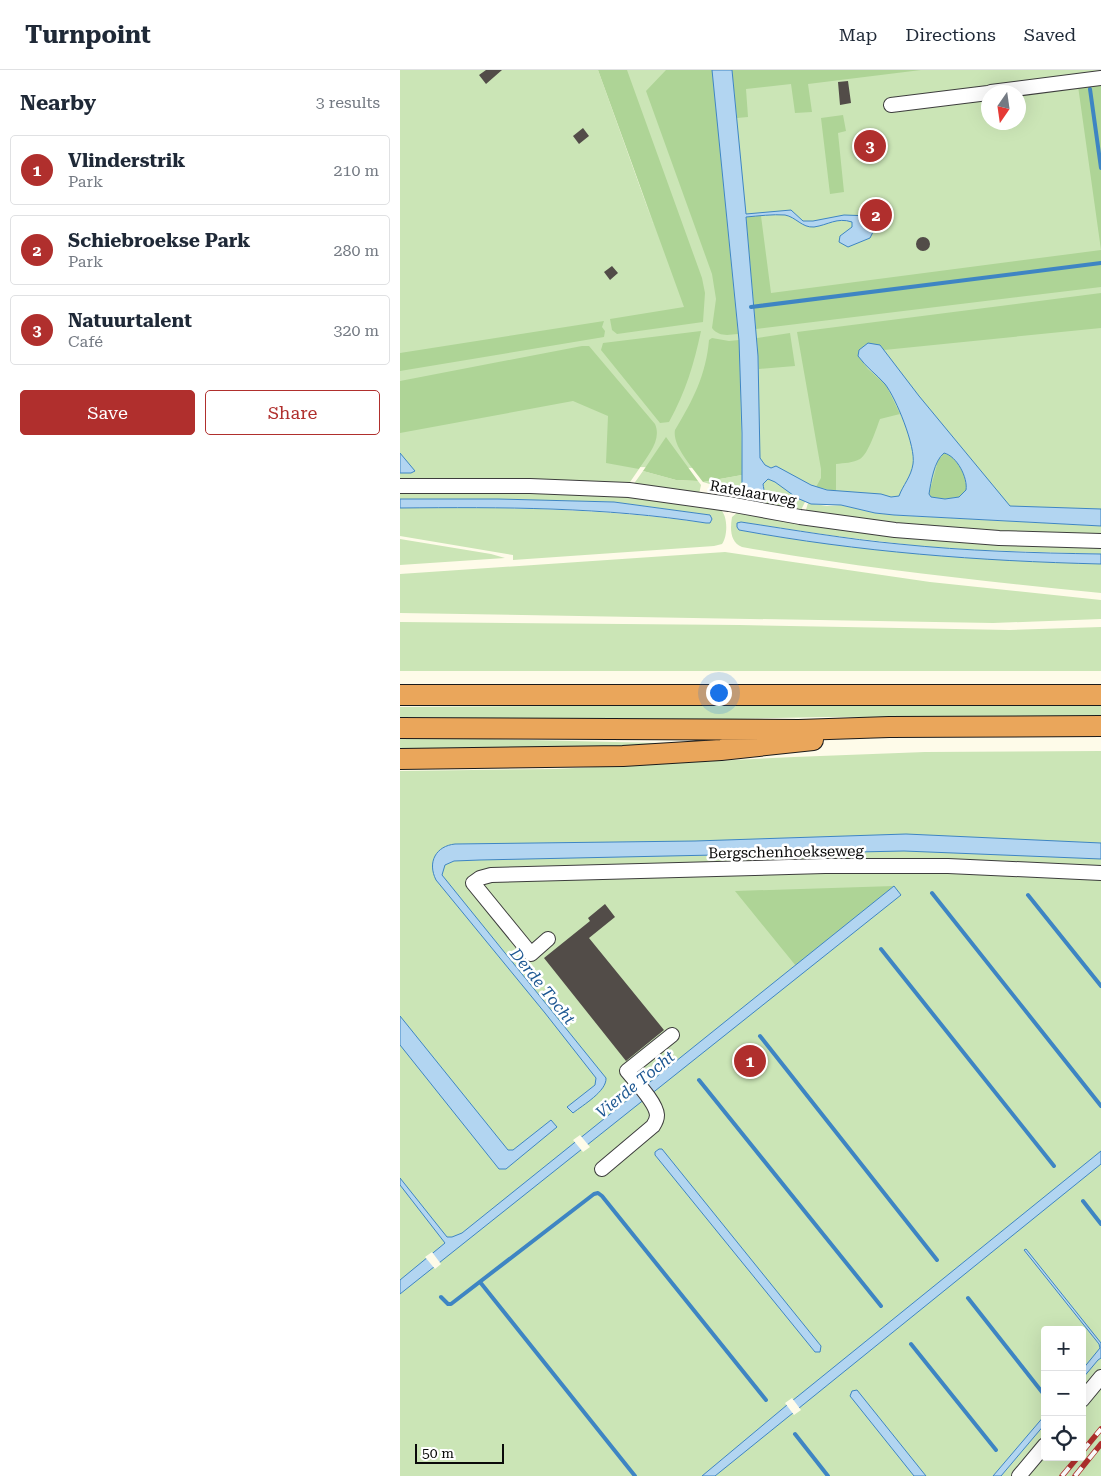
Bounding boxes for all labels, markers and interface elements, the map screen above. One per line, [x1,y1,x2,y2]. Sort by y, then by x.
text: Turnpoint [25,21,151,49]
text: Map [839,24,877,45]
text: Directions [905,24,996,45]
text: Saved [1024,24,1076,45]
north arrow [981,85,1026,130]
text: Nearby [20,91,96,115]
text: 3 results [316,93,380,112]
pin: 3 [854,127,886,165]
text: Vlinderstrik [68,149,185,172]
text: 1 [33,161,41,180]
text: 210 m [333,161,379,180]
text: Park [68,172,103,191]
pin: 2 [860,196,892,234]
text: Schiebroekse Park [68,229,250,252]
text: 2 [33,241,41,260]
text: 280 m [333,241,379,260]
text: Park [68,252,103,271]
text: Natuurtalent [68,309,192,332]
text: 3 [33,321,41,340]
text: 320 m [333,321,379,340]
text: Café [68,332,103,351]
button: Save [20,390,195,435]
button: Share [205,390,380,435]
street label: Ratelaarweg [708,477,798,510]
your location [706,680,732,706]
street label: Bergschenhoekseweg [708,842,865,862]
water label: Derde Tocht [505,944,579,1028]
pin: 1 [734,1042,766,1080]
water label: Vierde Tocht [592,1047,679,1122]
map controls [1041,1326,1086,1461]
button: + [1041,1326,1086,1371]
button: − [1041,1371,1086,1416]
button: locate [1041,1416,1086,1461]
scale bar [415,1441,504,1464]
text: 50 m [422,1445,454,1461]

